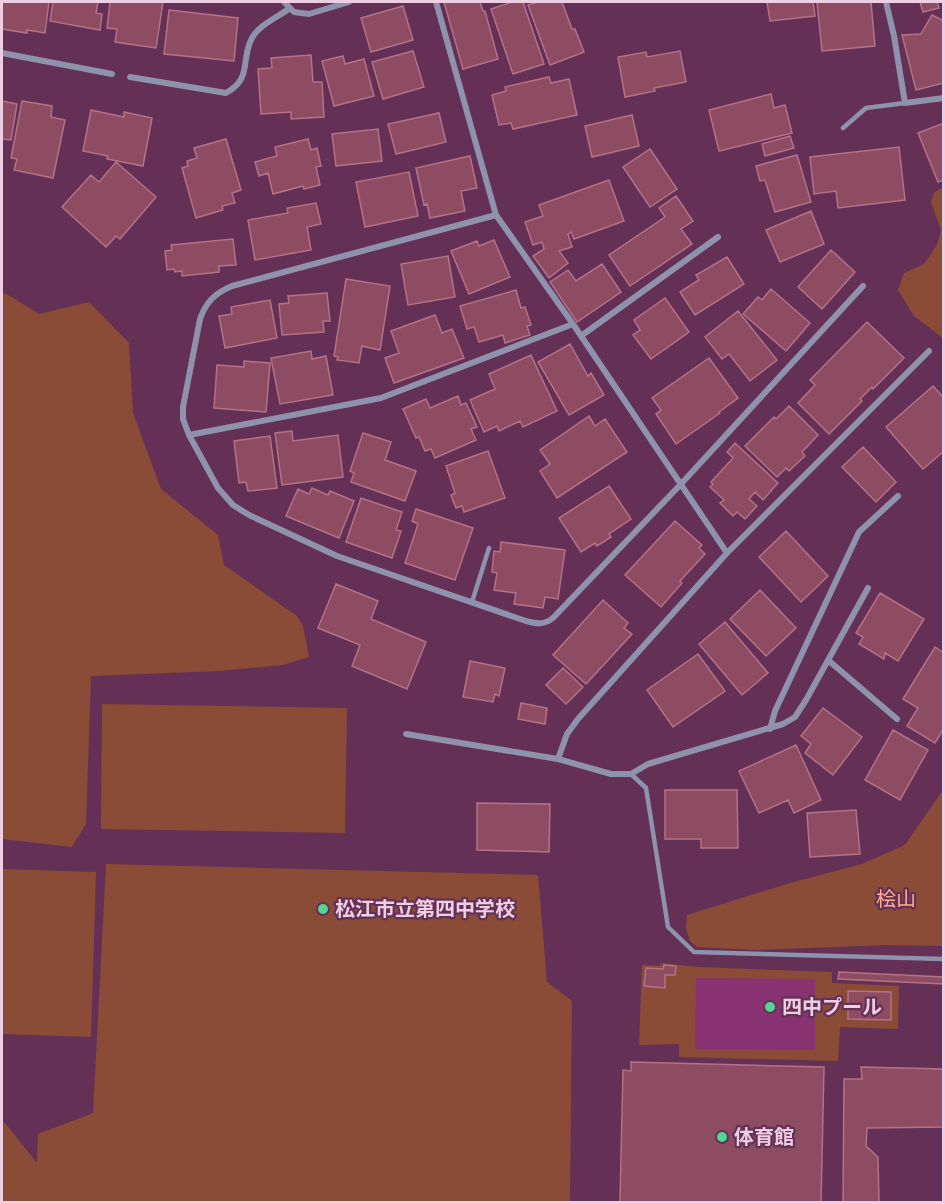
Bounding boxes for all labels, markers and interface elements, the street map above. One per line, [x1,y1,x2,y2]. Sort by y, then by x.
park label: 桧山 [876,886,916,910]
place label: 松江市立第四中学校 [335,896,515,920]
marker: 松江市立第四中学校 [316,902,330,916]
place label: 四中プール [782,994,882,1018]
marker: 四中プール [763,1000,777,1014]
place label: 体育館 [734,1124,794,1148]
marker: 体育館 [715,1130,729,1144]

